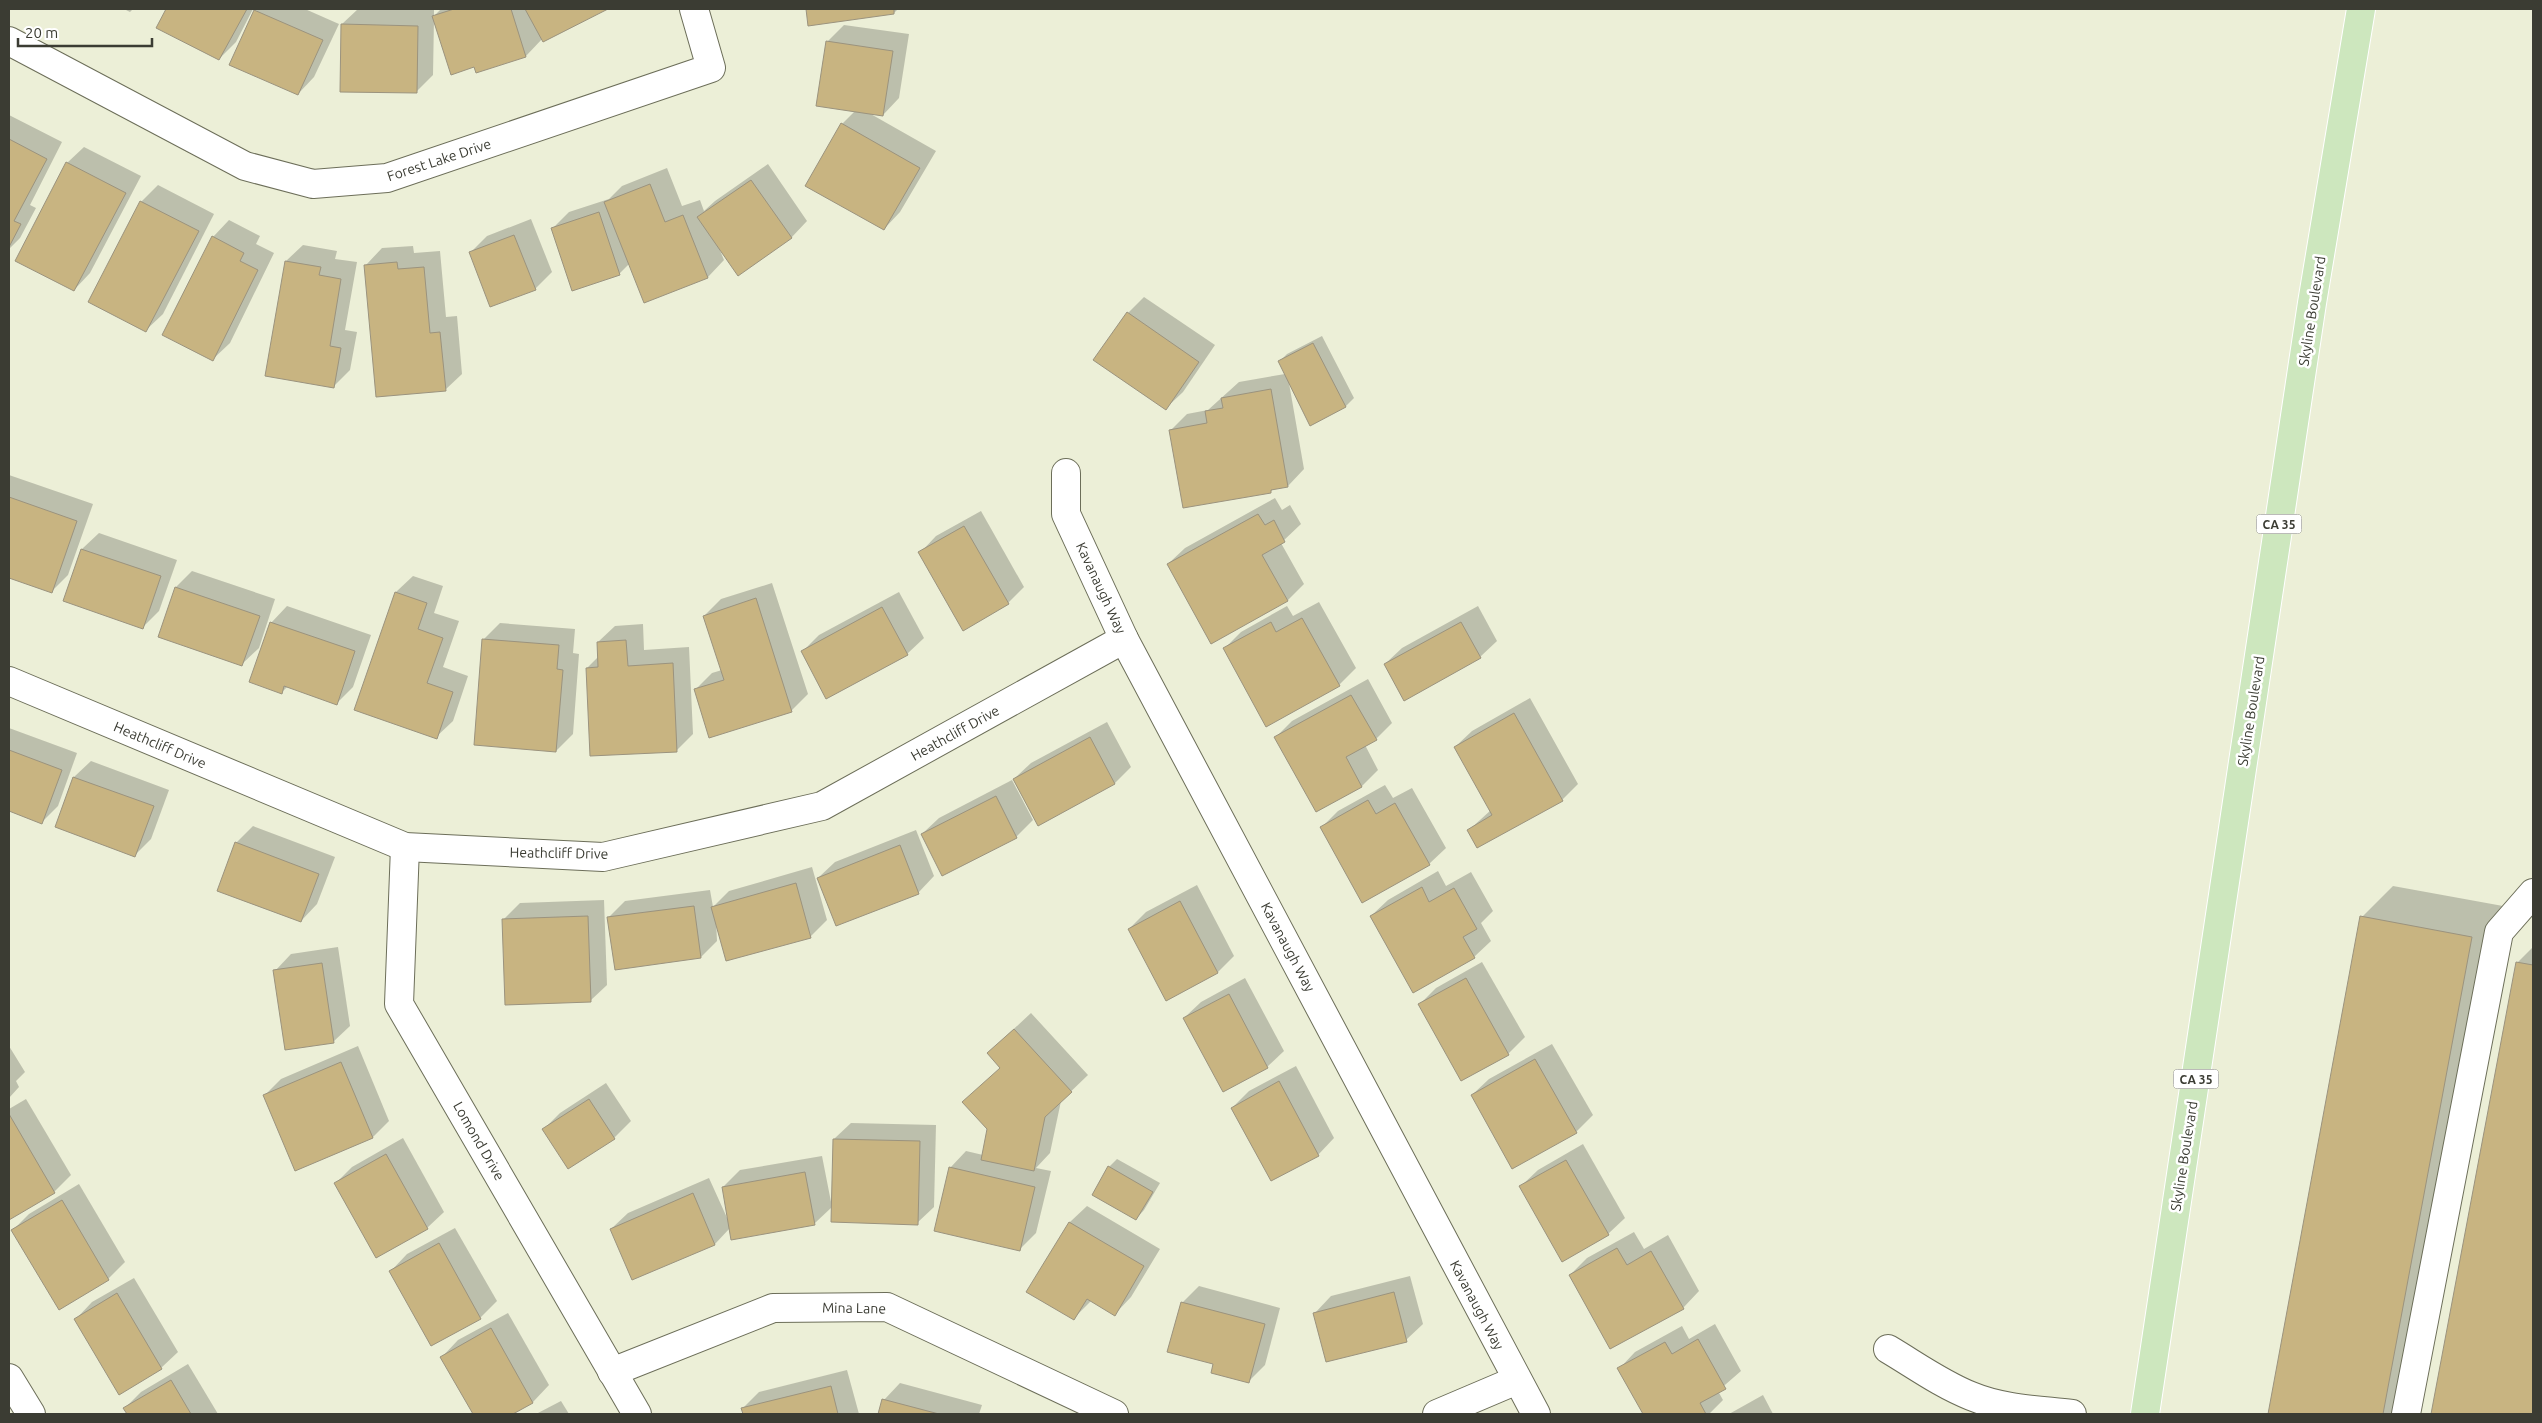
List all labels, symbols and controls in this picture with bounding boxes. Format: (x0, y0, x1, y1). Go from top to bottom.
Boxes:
scale bar (18, 15, 151, 47)
text: 20 m (25, 24, 58, 41)
street label: Forest Lake Drive (385, 136, 493, 184)
street label: Skyline Boulevard (2295, 255, 2329, 367)
road number: CA 35 (2256, 514, 2302, 534)
street label: Kavanaugh Way (1073, 540, 1129, 636)
street label: Skyline Boulevard (2234, 655, 2268, 767)
street label: Heathcliff Drive (908, 702, 1002, 764)
street label: Heathcliff Drive (111, 718, 209, 772)
street label: Heathcliff Drive (510, 844, 608, 862)
street label: Kavanaugh Way (1258, 900, 1318, 995)
road number: CA 35 (2174, 1070, 2218, 1088)
street label: Lomond Drive (450, 1099, 508, 1183)
street label: Skyline Boulevard (2167, 1100, 2201, 1212)
street label: Kavanaugh Way (1447, 1258, 1507, 1353)
street label: Mina Lane (822, 1299, 886, 1317)

